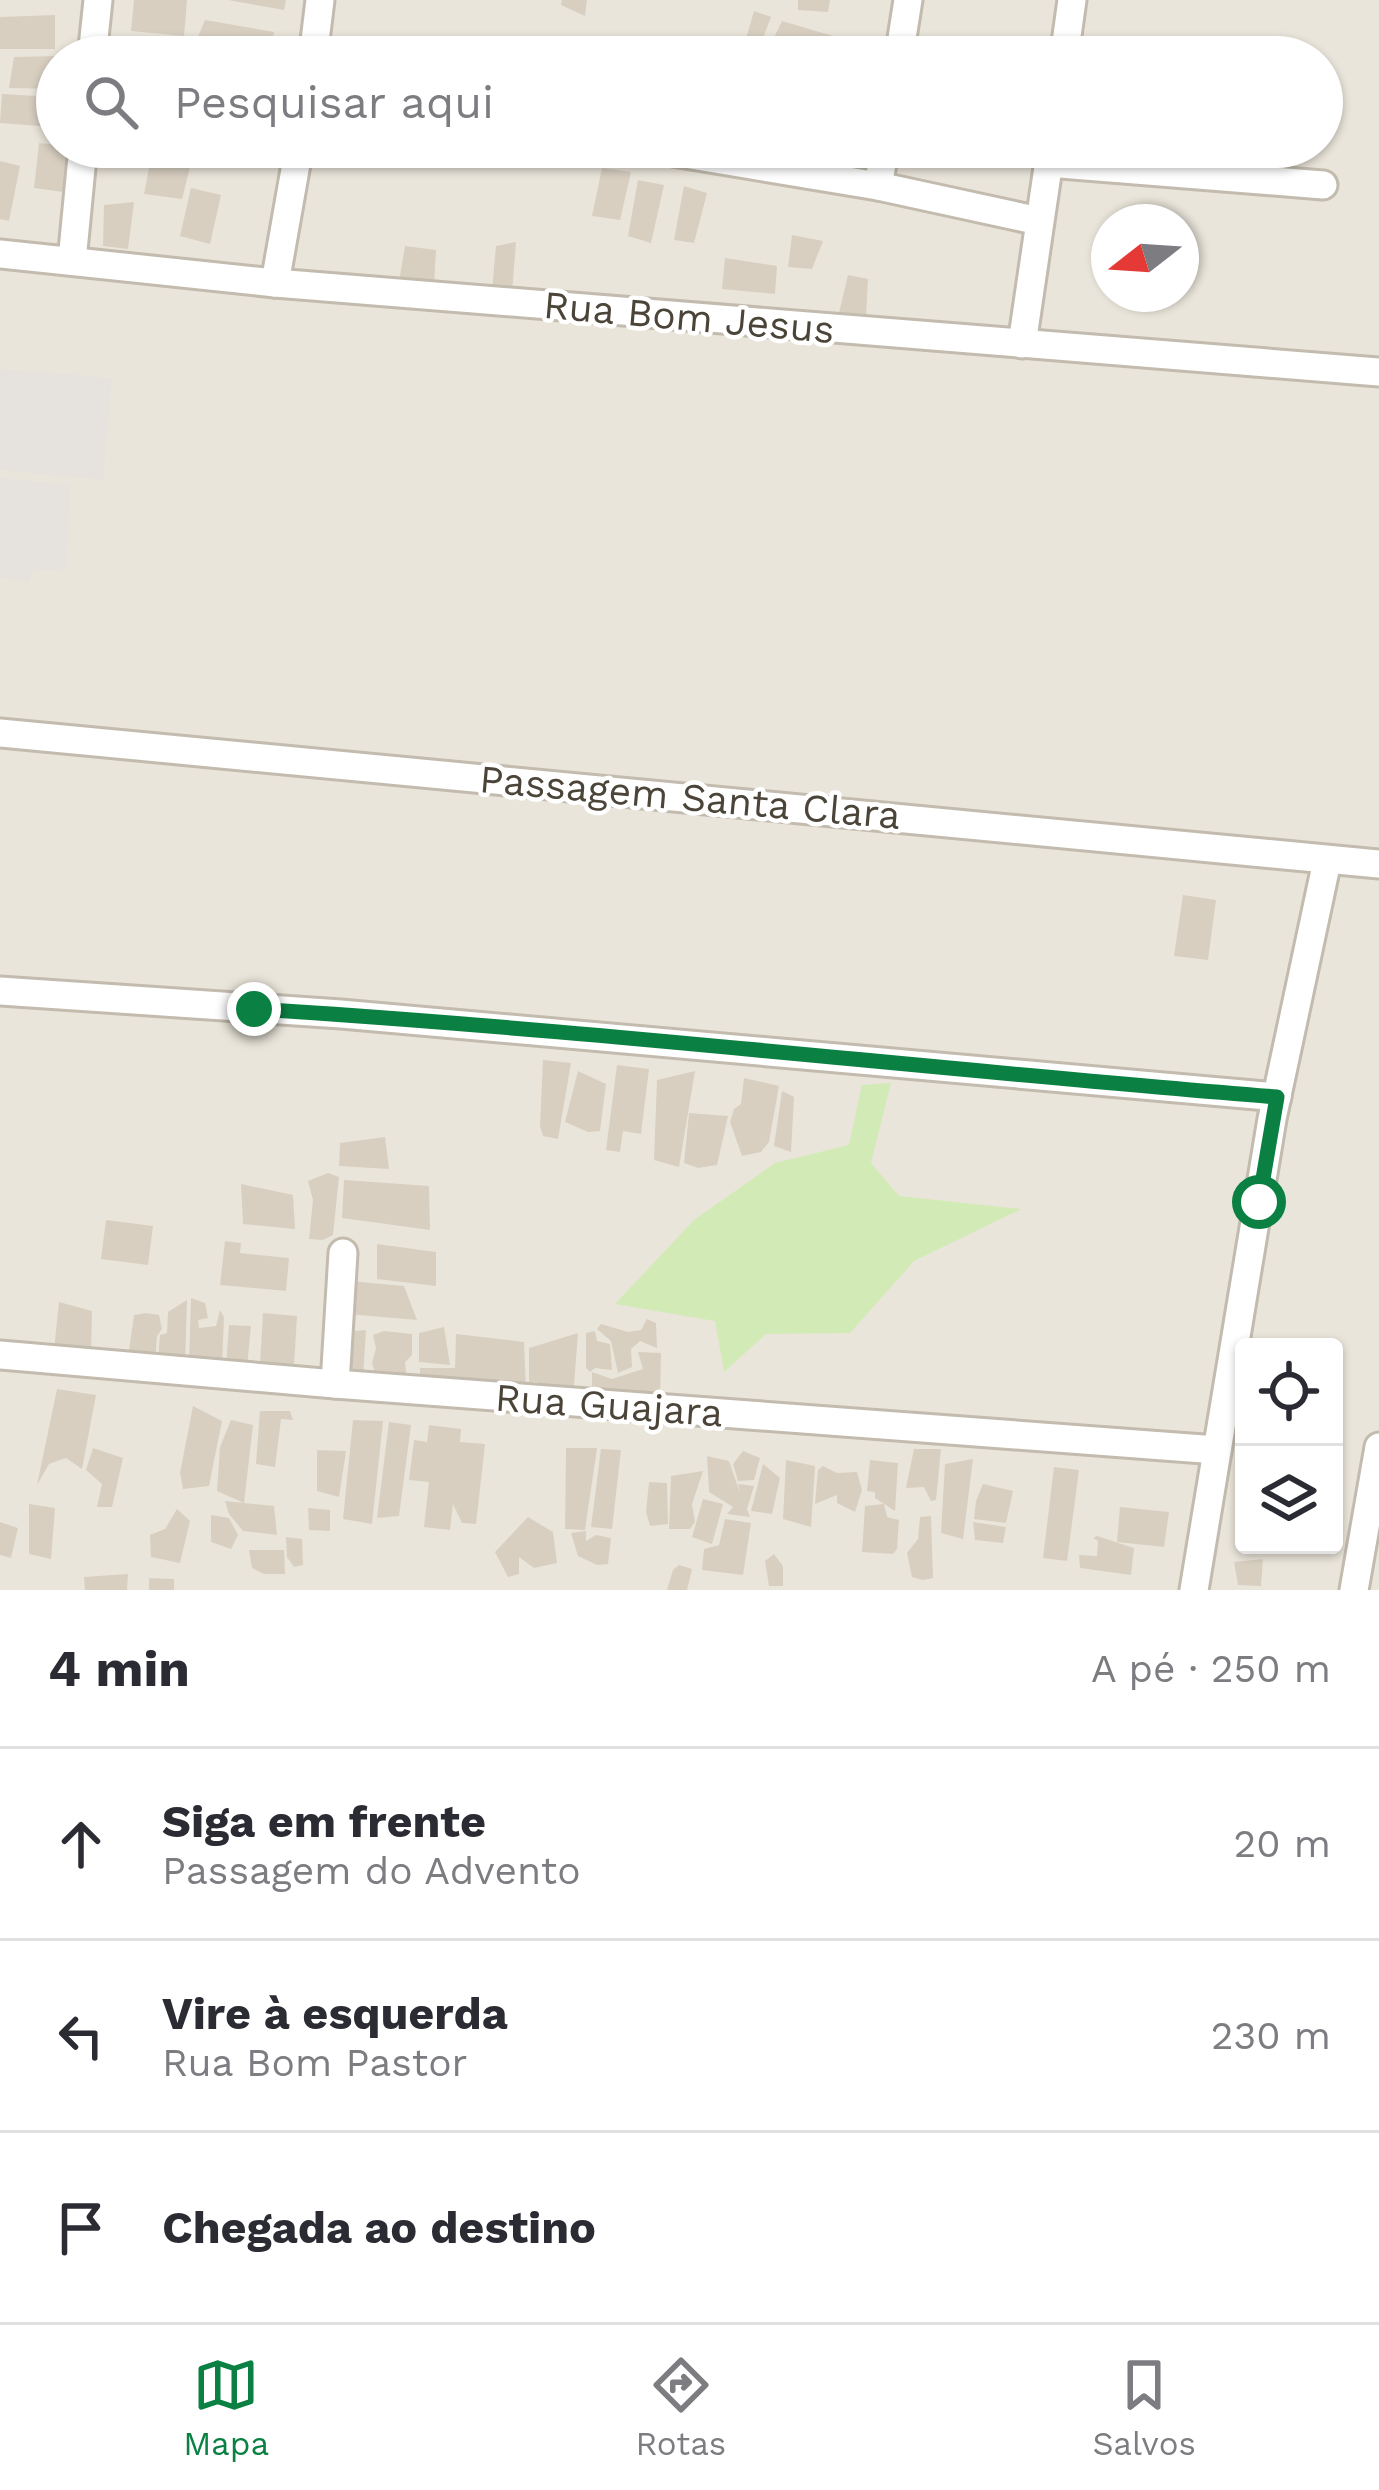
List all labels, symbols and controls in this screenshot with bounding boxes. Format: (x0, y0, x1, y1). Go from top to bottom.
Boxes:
search box (36, 36, 1343, 168)
icon: search (78, 69, 144, 135)
text: Pesquisar aqui (174, 76, 494, 129)
north arrow (1091, 204, 1199, 312)
street label: Rua Bom Jesus (542, 282, 836, 352)
street label: Passagem Santa Clara (478, 756, 902, 838)
route end (227, 982, 281, 1036)
route start (1232, 1175, 1286, 1229)
map controls (1235, 1338, 1343, 1554)
button: locate (1235, 1338, 1343, 1446)
street label: Rua Guajara (494, 1375, 724, 1435)
button: layers (1235, 1446, 1343, 1554)
text: 4 min (48, 1639, 190, 1698)
text: A pé · 250 m (1091, 1646, 1331, 1691)
text: Siga em frente (162, 1795, 486, 1848)
icon: ahead (48, 1811, 114, 1877)
text: 20 m (1234, 1821, 1331, 1866)
text: Passagem do Advento (162, 1848, 581, 1893)
text: Vire à esquerda (162, 1987, 508, 2040)
icon: left (48, 2003, 114, 2069)
text: 230 m (1211, 2013, 1331, 2058)
text: Rua Bom Pastor (162, 2040, 467, 2085)
icon: arrive (48, 2195, 114, 2261)
text: Chegada ao destino (162, 2201, 596, 2254)
tab: Mapa (183, 2352, 269, 2463)
tab: Rotas (635, 2352, 726, 2463)
tab: Salvos (1093, 2352, 1196, 2463)

